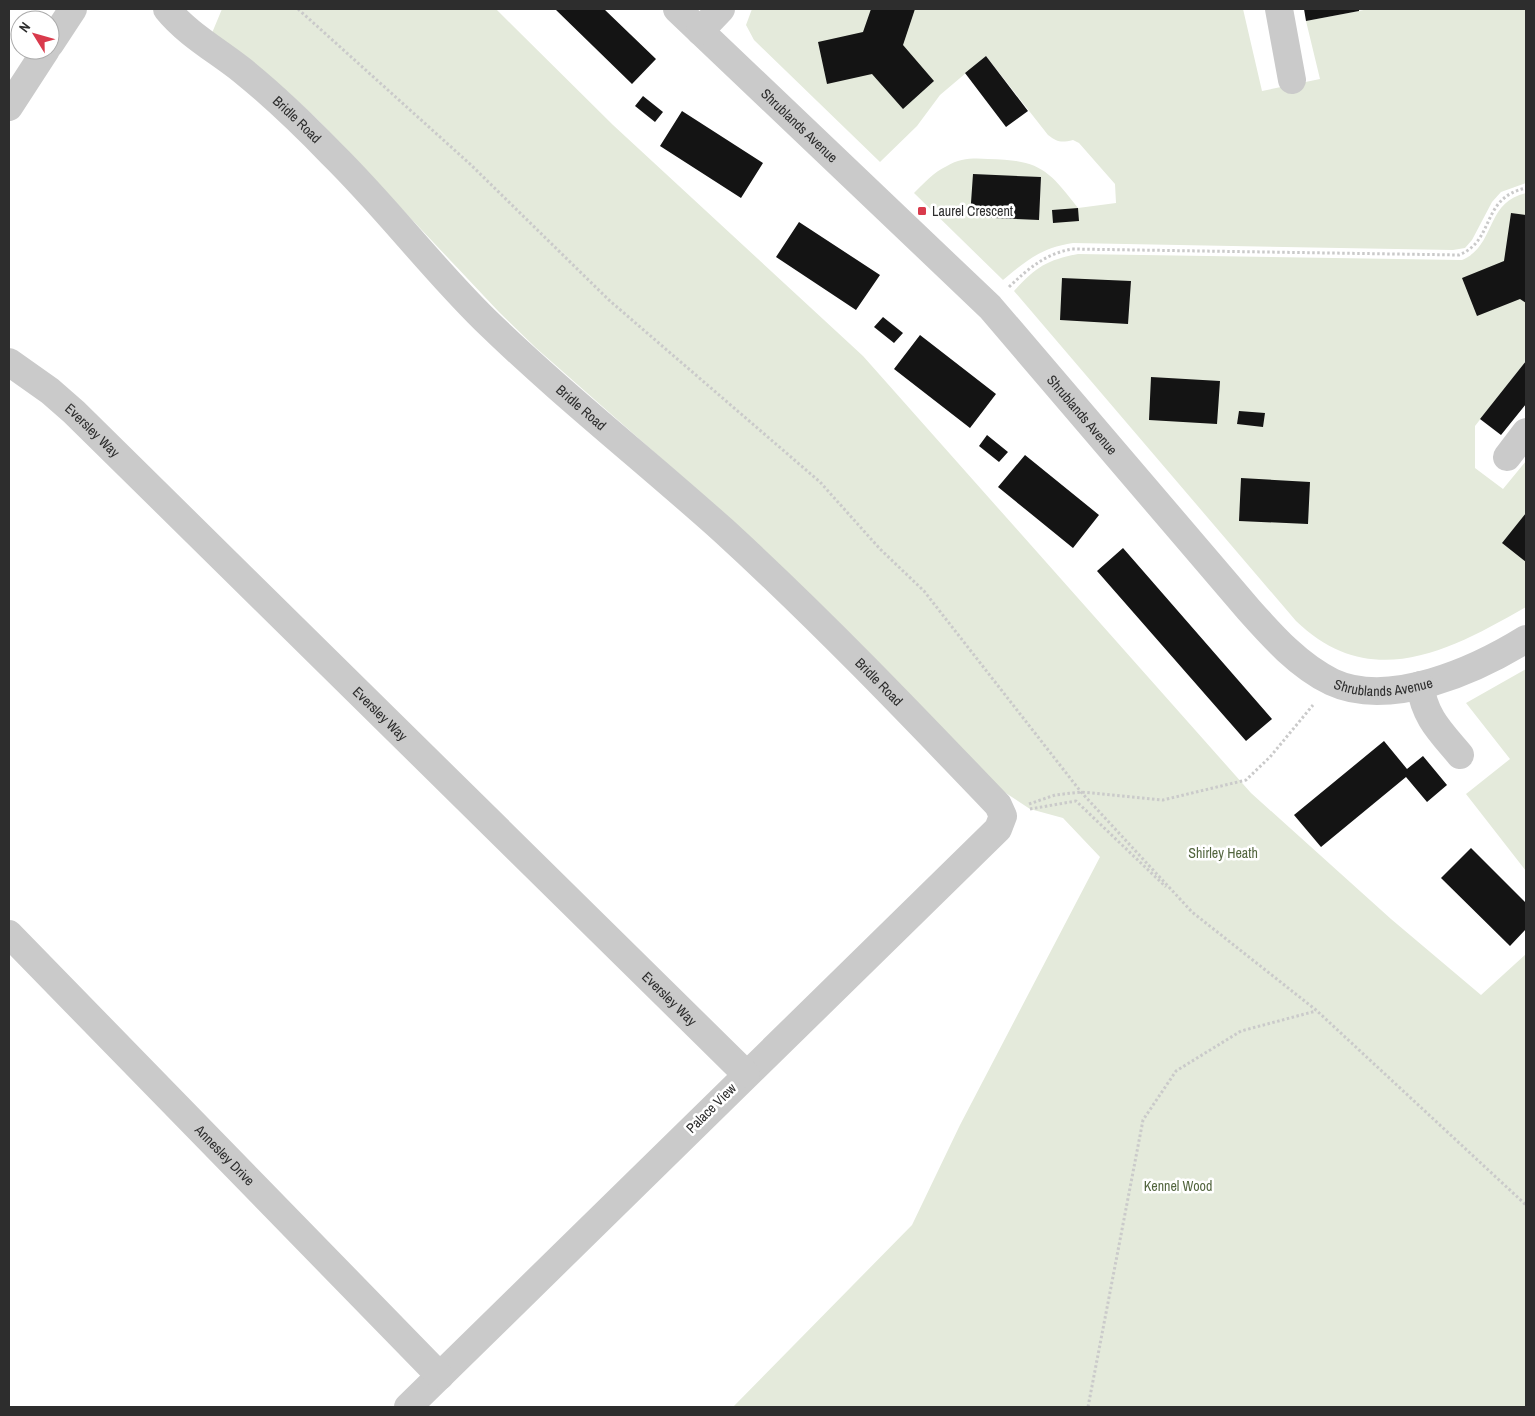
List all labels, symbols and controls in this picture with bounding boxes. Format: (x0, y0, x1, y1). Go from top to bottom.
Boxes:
north arrow (10, 10, 60, 60)
text: N (15, 18, 34, 36)
street label: Shrublands Avenue (757, 85, 842, 166)
street label: Bridle Road (269, 92, 325, 147)
place label: Laurel Crescent (932, 202, 1013, 220)
marker: Laurel Crescent (916, 205, 928, 217)
street label: Shrublands Avenue (1043, 371, 1121, 458)
street label: Bridle Road (552, 381, 610, 434)
street label: Eversley Way (61, 399, 124, 461)
street label: Bridle Road (851, 654, 907, 710)
street label: Shrublands Avenue (1331, 674, 1435, 700)
street label: Eversley Way (349, 683, 412, 745)
park label: Shirley Heath (1188, 844, 1258, 862)
street label: Eversley Way (638, 968, 701, 1030)
street label: Palace View (682, 1079, 740, 1137)
street label: Annesley Drive (190, 1120, 258, 1189)
park label: Kennel Wood (1144, 1177, 1212, 1195)

